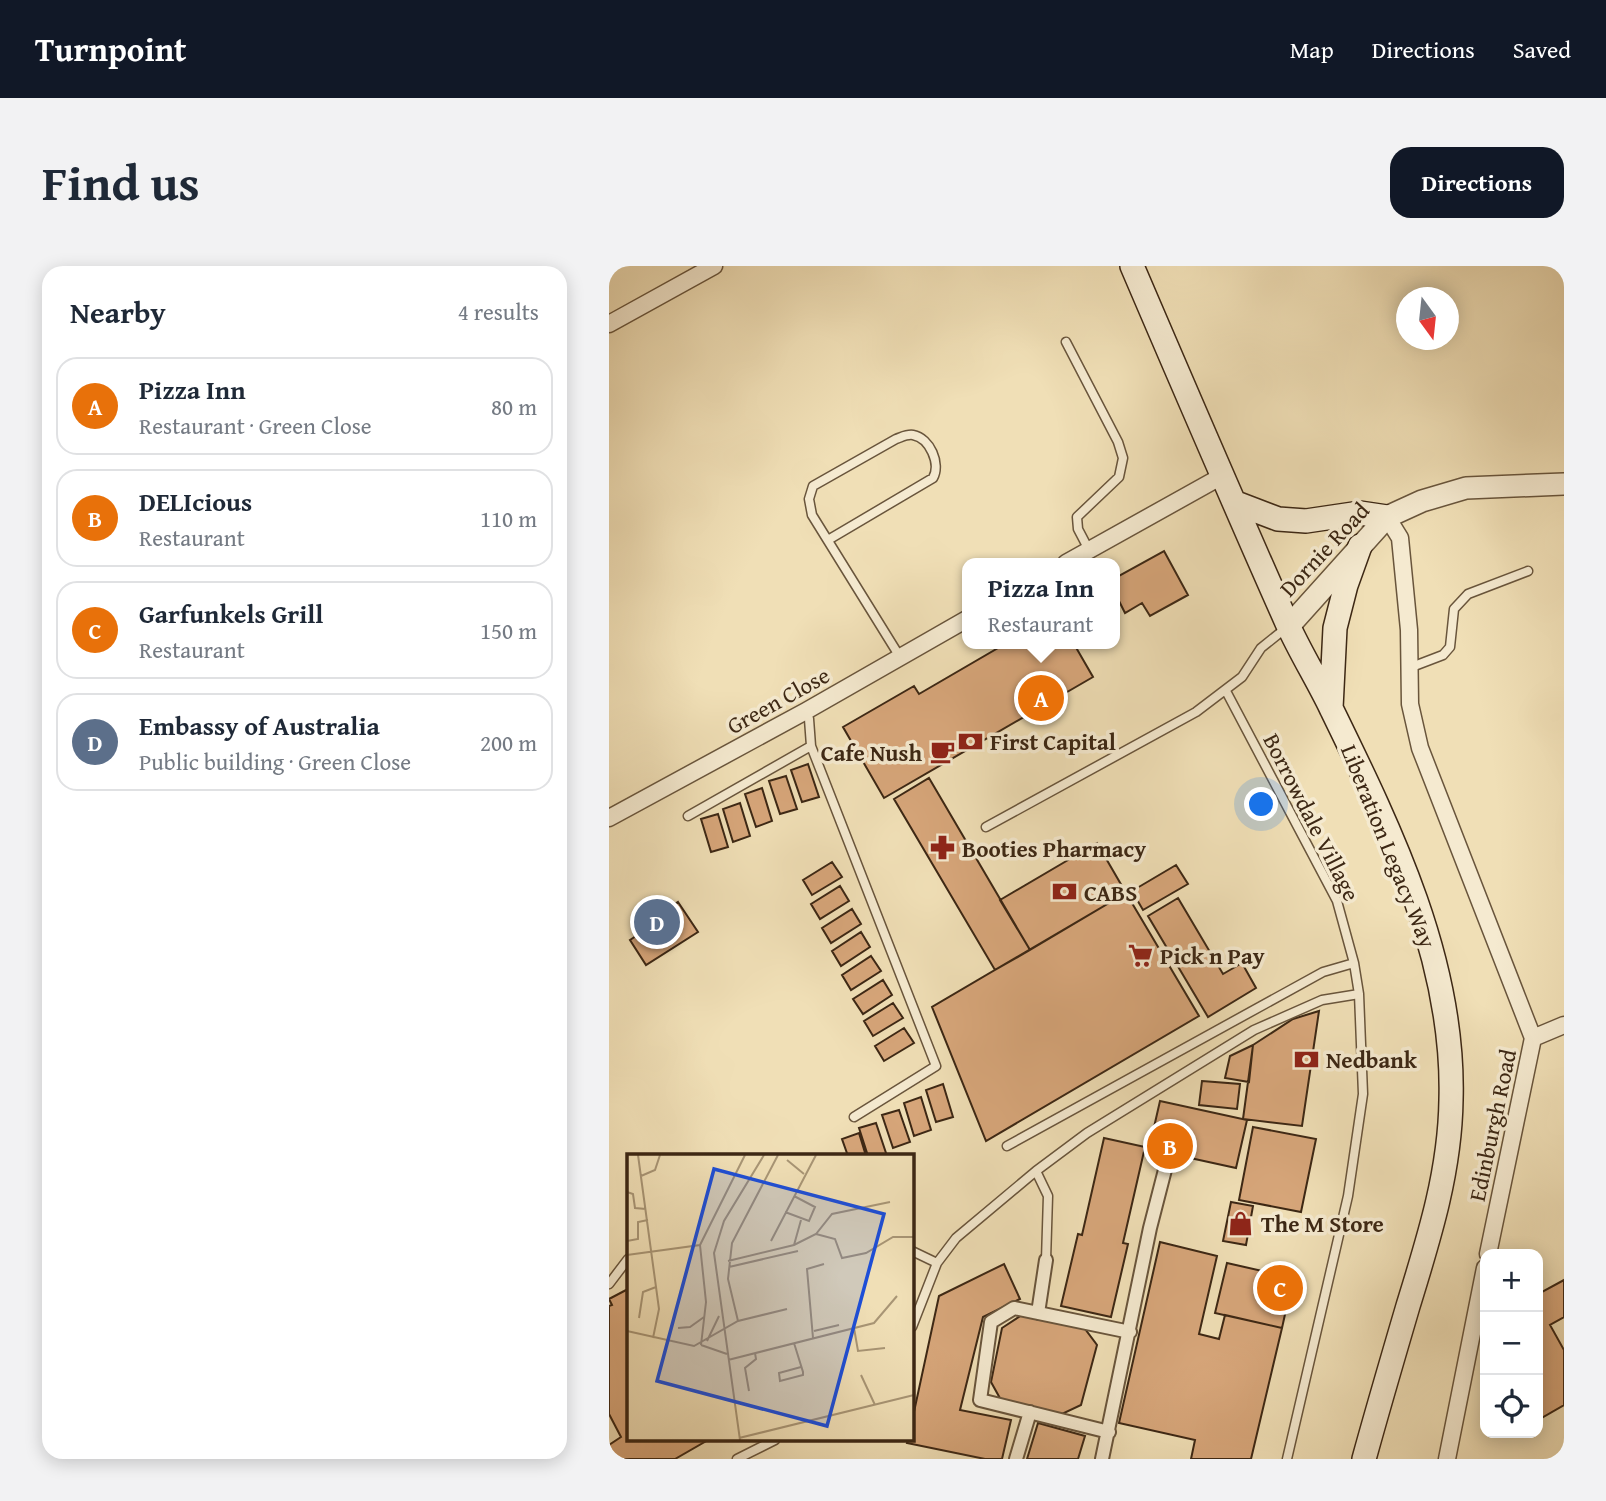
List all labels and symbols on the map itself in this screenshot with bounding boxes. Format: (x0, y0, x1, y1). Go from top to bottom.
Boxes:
north arrow (1396, 287, 1459, 350)
street label: Dornie Road (1272, 494, 1377, 604)
street label: Green Close (721, 658, 835, 742)
pin: A (1018, 672, 1064, 724)
place label: First Capital (990, 725, 1116, 758)
bank icon: First Capital (956, 727, 984, 755)
street label: Borrowdale Village (1256, 727, 1368, 907)
place label: Cafe Nush (821, 736, 922, 769)
cafe icon: Cafe Nush (928, 738, 956, 766)
street label: Liberation Legacy Way (1333, 739, 1445, 953)
your location (1244, 787, 1278, 821)
place label: Booties Pharmacy (962, 832, 1146, 865)
pharmacy icon: Booties Pharmacy (928, 834, 956, 862)
place label: CABS (1084, 876, 1137, 909)
bank icon: CABS (1050, 878, 1078, 906)
pin: D (634, 896, 680, 948)
place label: Pick n Pay (1160, 939, 1265, 972)
supermarket icon: Pick n Pay (1126, 941, 1154, 969)
place label: Nedbank (1326, 1043, 1418, 1076)
bank icon: Nedbank (1292, 1045, 1320, 1073)
street label: Edinburgh Road (1460, 1045, 1524, 1204)
pin: B (1147, 1120, 1193, 1172)
inset map (627, 1154, 913, 1442)
place label: The M Store (1261, 1207, 1384, 1240)
shop icon: The M Store (1227, 1209, 1255, 1237)
pin: C (1257, 1262, 1303, 1314)

